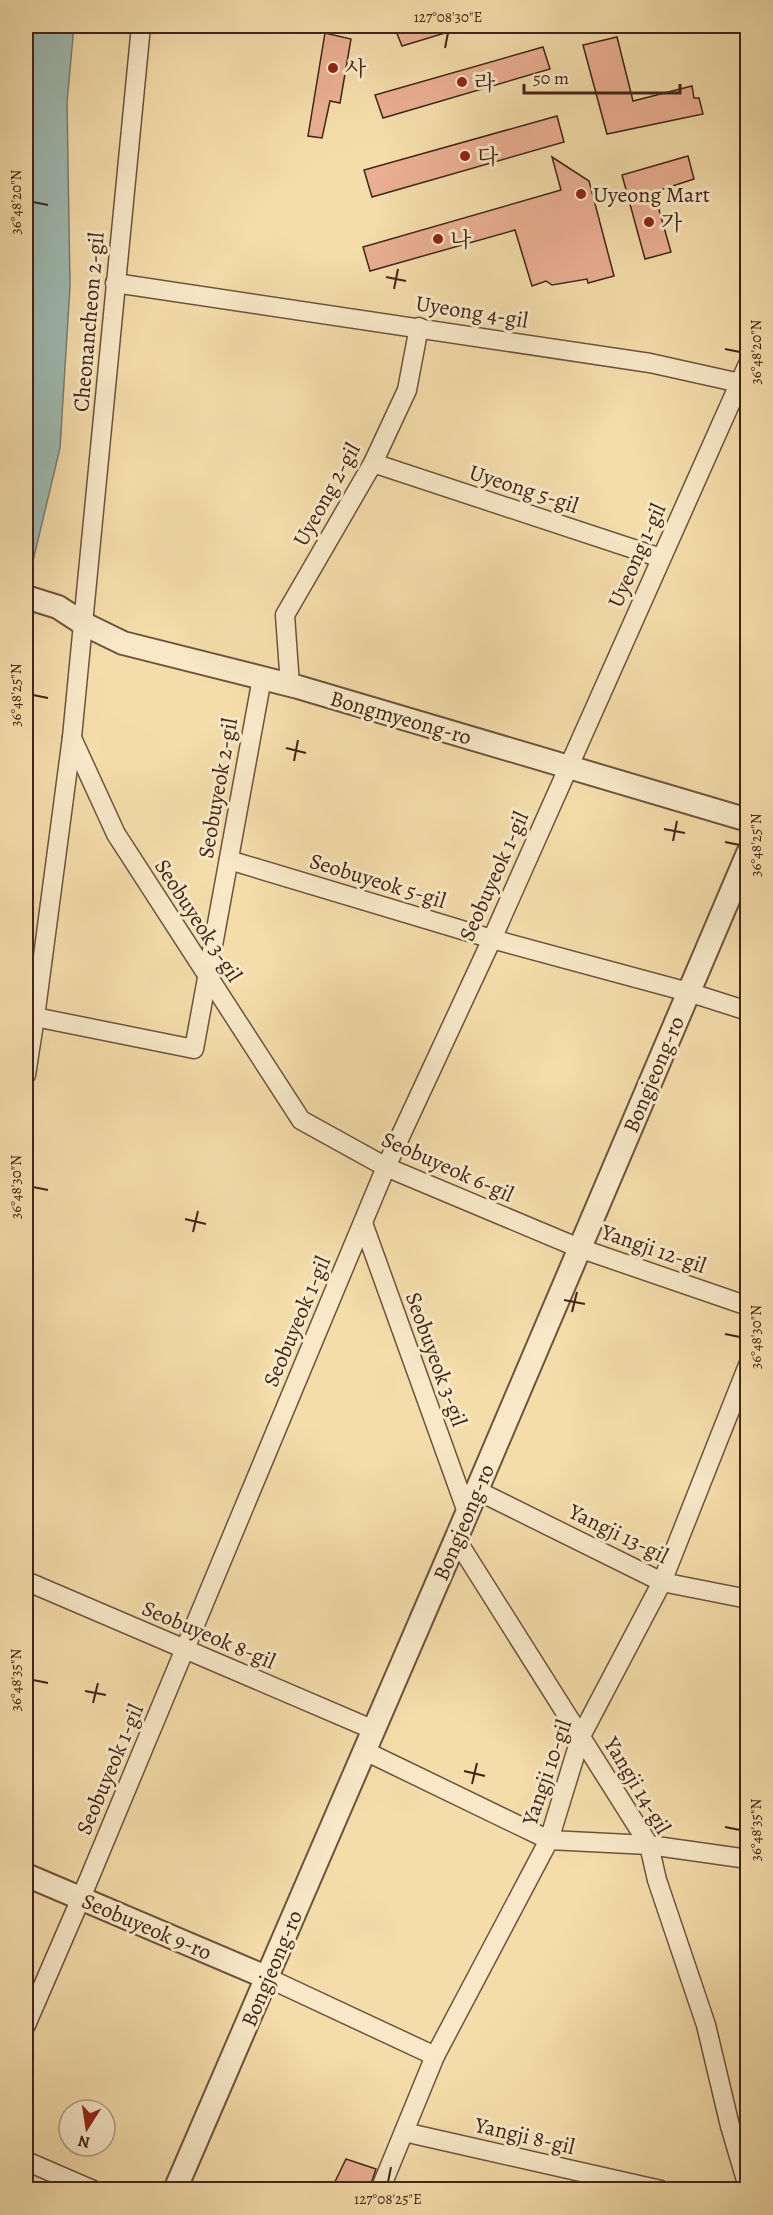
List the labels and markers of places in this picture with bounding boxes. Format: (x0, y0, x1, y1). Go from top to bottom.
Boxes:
place label: 사 (345, 54, 367, 84)
marker: 사 (326, 61, 340, 75)
place label: 라 (474, 68, 496, 98)
marker: 라 (455, 75, 469, 89)
place label: 다 (477, 142, 499, 172)
marker: 다 (458, 149, 472, 163)
place label: Uyeong Mart (593, 180, 710, 210)
marker: Uyeong Mart (574, 187, 588, 201)
place label: 가 (661, 208, 683, 238)
marker: 가 (642, 215, 656, 229)
place label: 나 (450, 225, 472, 255)
marker: 나 (431, 232, 445, 246)

